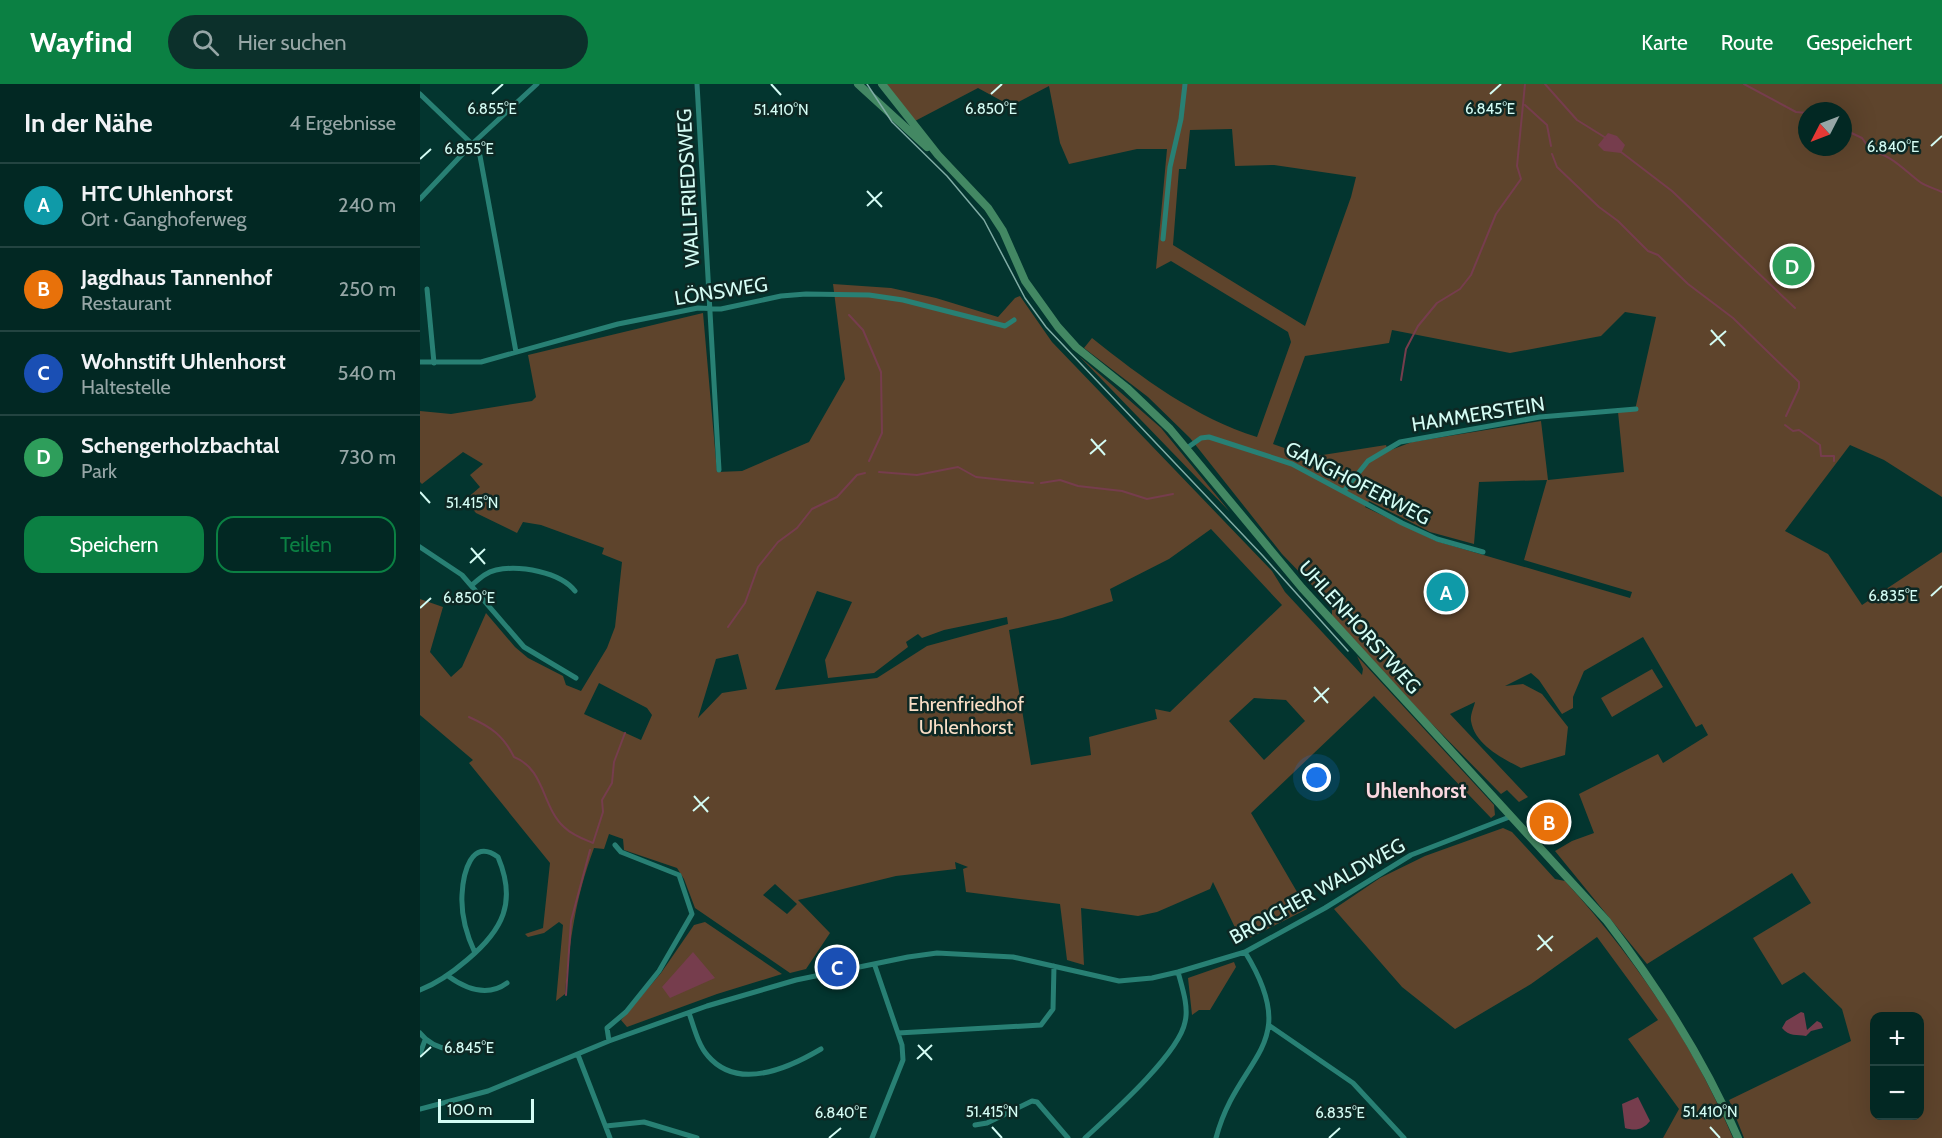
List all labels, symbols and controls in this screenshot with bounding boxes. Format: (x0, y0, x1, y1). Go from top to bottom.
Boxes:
search box (168, 15, 588, 69)
text: Wayfind (30, 25, 132, 59)
icon: search (189, 26, 222, 59)
text: Hier suchen (237, 29, 347, 56)
text: Karte (1641, 30, 1688, 55)
text: Route (1721, 30, 1773, 55)
text: Gespeichert (1806, 30, 1912, 55)
text: 6.855°E (467, 100, 517, 118)
text: 6.850°E (965, 100, 1017, 118)
text: 6.845°E (1465, 100, 1515, 118)
text: 51.410°N (753, 101, 809, 119)
north arrow (1798, 102, 1852, 156)
text: In der Nähe (24, 107, 153, 139)
street label: WALLFRIEDSWEG (672, 108, 704, 268)
text: 4 Ergebnisse (289, 111, 396, 135)
text: 6.840°E (1867, 138, 1919, 156)
text: 6.855°E (444, 140, 494, 158)
text: HTC Uhlenhorst (81, 180, 233, 207)
text: A (37, 193, 50, 217)
text: 240 m (338, 193, 396, 217)
text: Ort · Ganghoferweg (81, 207, 247, 231)
pin: D (1772, 244, 1812, 288)
text: Jagdhaus Tannenhof (81, 264, 273, 291)
street label: LÖNSWEG (673, 272, 769, 310)
text: B (37, 277, 50, 301)
text: 250 m (339, 277, 396, 301)
text: Restaurant (81, 291, 172, 315)
text: Wohnstift Uhlenhorst (81, 348, 286, 375)
text: C (37, 361, 50, 385)
text: 540 m (338, 361, 396, 385)
text: Haltestelle (81, 375, 171, 399)
street label: HAMMERSTEIN (1410, 392, 1546, 436)
text: Schengerholzbachtal (81, 432, 280, 459)
street label: GANGHOFERWEG (1281, 436, 1435, 530)
text: D (36, 445, 51, 469)
text: 730 m (339, 445, 396, 469)
text: Park (81, 459, 117, 483)
text: 51.415°N (446, 494, 498, 512)
button: Speichern (24, 516, 204, 573)
button: Teilen (216, 516, 396, 573)
street label: UHLENHORSTWEG (1294, 555, 1426, 699)
pin: A (1426, 570, 1466, 614)
text: 6.835°E (1868, 587, 1918, 605)
text: 6.850°E (443, 589, 495, 607)
park label: Ehrenfriedhof Uhlenhorst (908, 692, 1024, 739)
your location (1302, 763, 1331, 792)
district label: Uhlenhorst (1366, 778, 1466, 803)
pin: B (1530, 800, 1568, 844)
street label: BROICHER WALDWEG (1225, 833, 1409, 949)
pin: C (818, 944, 856, 990)
map controls (1870, 1012, 1924, 1120)
button: + (1870, 1012, 1924, 1066)
text: 6.845°E (444, 1039, 494, 1057)
button: − (1870, 1066, 1924, 1120)
scale bar (438, 1096, 534, 1124)
text: 100 m (447, 1100, 492, 1119)
text: 51.415°N (966, 1103, 1018, 1121)
text: 51.410°N (1682, 1103, 1738, 1121)
text: 6.840°E (815, 1104, 867, 1122)
text: 6.835°E (1315, 1104, 1365, 1122)

